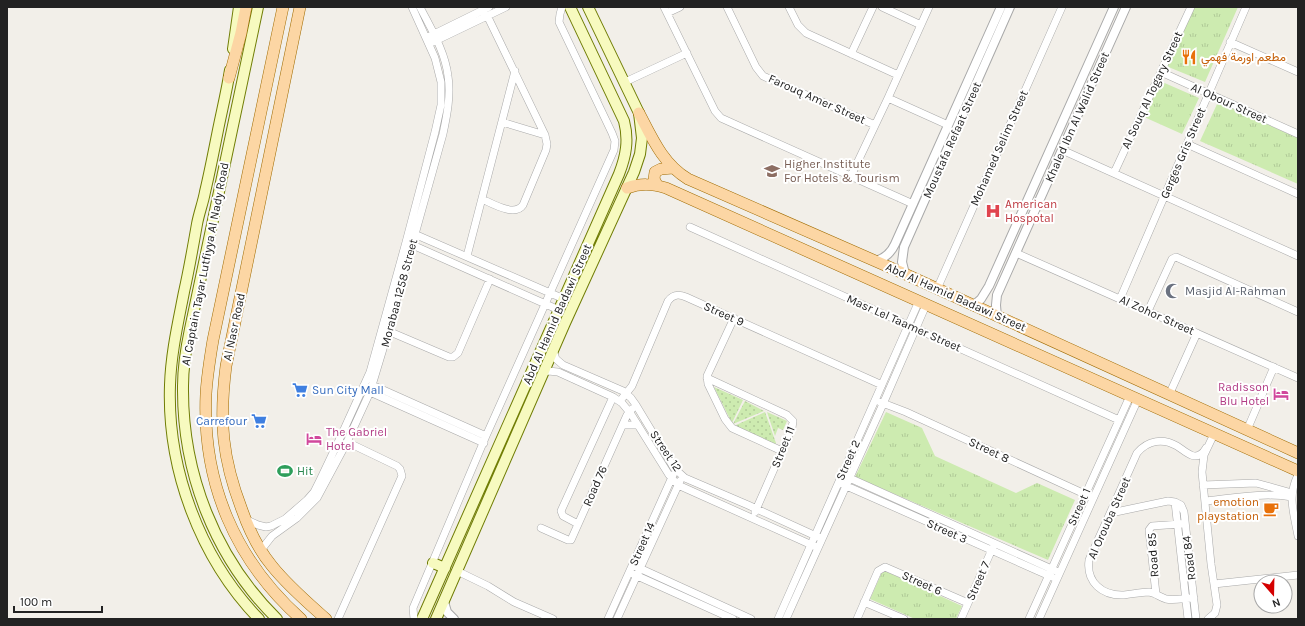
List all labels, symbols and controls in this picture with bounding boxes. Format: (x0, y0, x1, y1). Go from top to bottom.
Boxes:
street label: Al Souq Al Togary Street (1119, 29, 1186, 151)
restaurant icon: مطعم اورمة فهمي (1180, 48, 1198, 66)
street label: Khaled Ibn Al Walid Street (1042, 49, 1112, 184)
place label: مطعم اورمة فهمي (1201, 50, 1286, 67)
street label: Farouq Amer Street (766, 71, 868, 127)
street label: Moustafa Refaat Street (920, 79, 984, 200)
street label: Al Obour Street (1189, 80, 1270, 126)
street label: Mohamed Selim Street (967, 87, 1031, 208)
street label: Gerges Gris Street (1157, 105, 1209, 201)
place label: Higher Institute For Hotels & Tourism (784, 157, 900, 185)
street label: Al Captain Tayar Lutfiyya Al Nady Road (178, 161, 232, 367)
school or university icon: Higher Institute For Hotels & Tourism (763, 162, 781, 180)
place label: American Hospotal (1005, 197, 1057, 225)
hospital icon: American Hospotal (984, 202, 1002, 220)
street label: Morabaa 1258 Street (378, 237, 420, 349)
street label: Abd Al Hamid Badawi Street (520, 241, 595, 386)
street label: Abd Al Hamid Badawi Street (884, 260, 1029, 335)
mosque icon: Masjid Al-Rahman (1164, 282, 1182, 300)
place label: Masjid Al-Rahman (1185, 284, 1286, 298)
street label: Masr Lel Taamer Street (845, 291, 964, 355)
street label: Al Nasr Road (220, 292, 248, 362)
street label: Al Zohor Street (1117, 292, 1197, 338)
street label: Street 9 (702, 299, 746, 329)
place label: Radisson Blu Hotel (1218, 380, 1269, 408)
supermarket icon: Sun City Mall (291, 381, 309, 399)
place label: Sun City Mall (312, 383, 384, 397)
hotel icon: Radisson Blu Hotel (1272, 385, 1290, 403)
supermarket icon: Carrefour (250, 412, 268, 430)
place label: Carrefour (196, 414, 248, 428)
street label: Street 11 (768, 424, 798, 470)
place label: The Gabriel Hotel (326, 425, 387, 453)
street label: Street 12 (647, 428, 685, 474)
hotel icon: The Gabriel Hotel (305, 430, 323, 448)
street label: Street 8 (966, 435, 1012, 465)
street label: Street 2 (833, 438, 863, 482)
sports icon: Hit (276, 462, 294, 480)
street label: Road 76 (580, 463, 610, 508)
place label: Hit (297, 464, 314, 478)
street label: Al Orouba Street (1085, 474, 1134, 561)
street label: Street 1 (1065, 486, 1093, 528)
place label: emotion playstation (1197, 495, 1259, 523)
cafe icon: emotion playstation (1262, 500, 1280, 518)
street label: Street 3 (925, 516, 969, 546)
street label: Street 14 (626, 520, 658, 568)
street label: Road 85 (1144, 532, 1162, 578)
street label: Road 84 (1179, 535, 1199, 581)
street label: Street 7 (963, 559, 993, 603)
street label: Street 6 (900, 568, 944, 598)
north arrow (1253, 574, 1293, 614)
scale bar (14, 588, 102, 614)
text: 100 m (20, 595, 52, 609)
text: N (1270, 595, 1282, 610)

